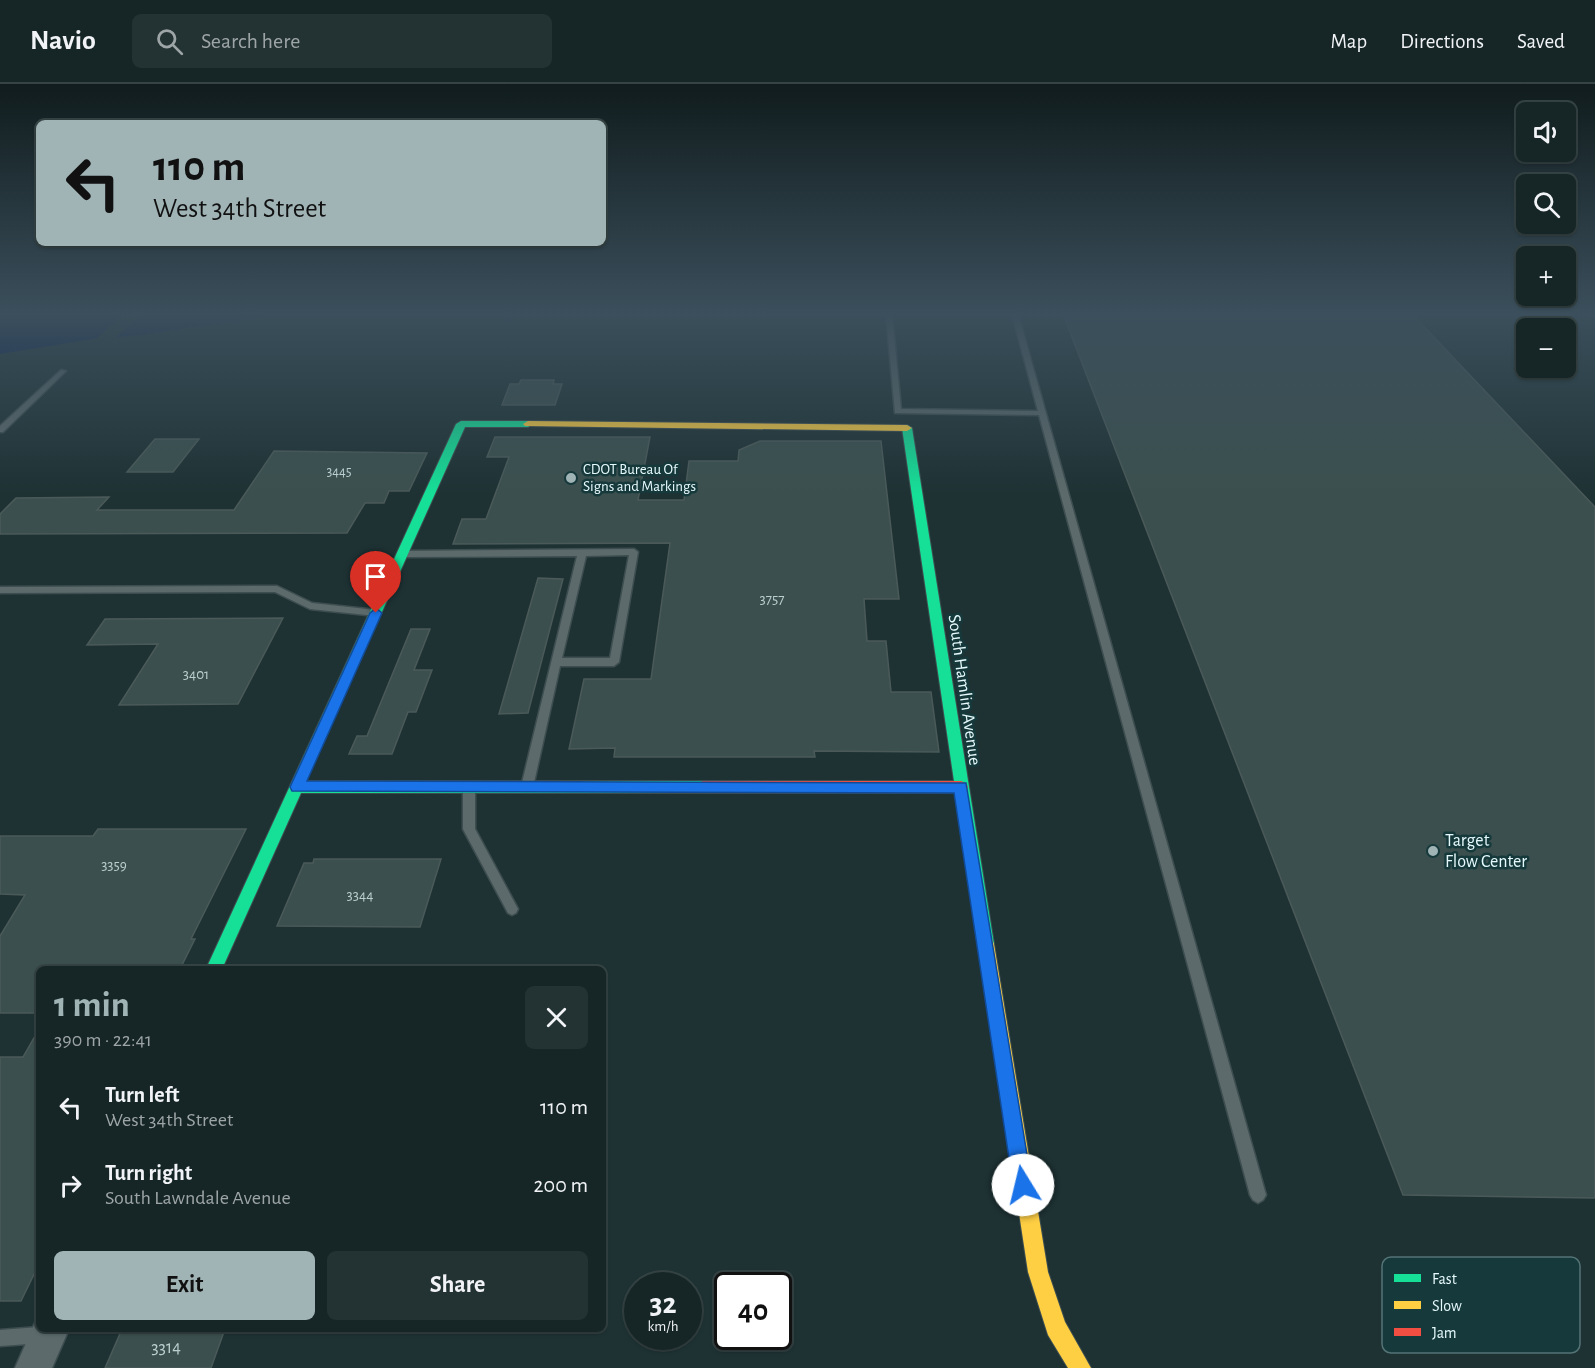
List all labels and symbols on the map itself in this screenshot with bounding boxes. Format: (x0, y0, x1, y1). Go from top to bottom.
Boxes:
place label: CDOT Bureau Of Signs and Markings (583, 462, 696, 494)
house number: 3445 (326, 465, 352, 479)
marker: CDOT Bureau Of Signs and Markings (564, 471, 578, 485)
pin (350, 551, 401, 613)
house number: 3757 (760, 592, 784, 607)
street label: South Hamlin Avenue (944, 613, 984, 767)
house number: 3401 (183, 667, 209, 682)
place label: Target Flow Center (1445, 832, 1527, 871)
marker: Target Flow Center (1426, 844, 1440, 858)
house number: 3359 (101, 858, 127, 873)
house number: 3344 (347, 888, 373, 903)
position arrow (991, 1153, 1055, 1217)
legend (1382, 1257, 1580, 1353)
text: Fast (1432, 1271, 1457, 1287)
speed limit sign: 40 (714, 1272, 792, 1350)
text: Slow (1432, 1298, 1462, 1314)
text: Jam (1432, 1325, 1457, 1341)
house number: 3314 (151, 1339, 181, 1357)

